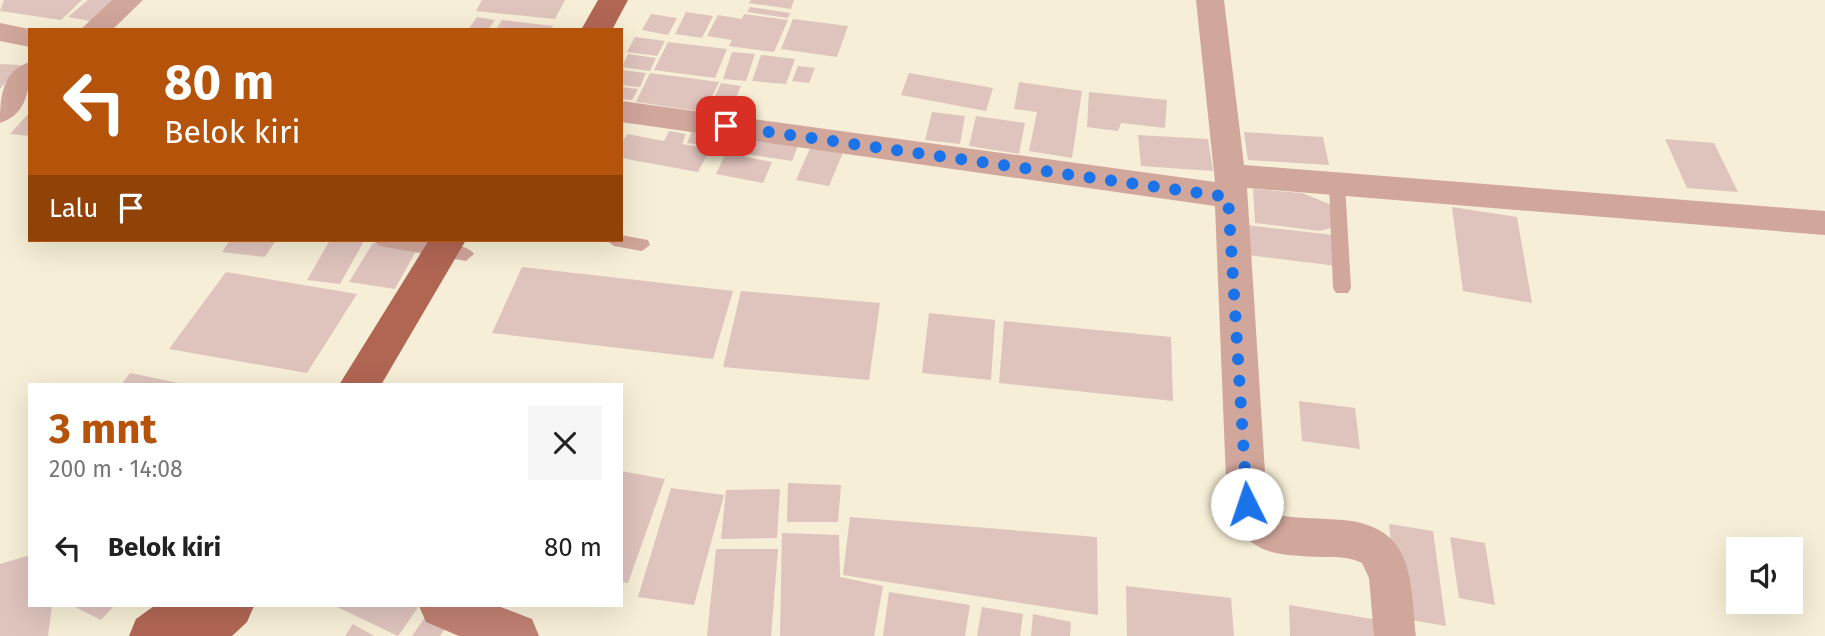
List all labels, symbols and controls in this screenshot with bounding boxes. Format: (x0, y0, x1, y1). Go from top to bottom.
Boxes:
text: 80 m (164, 53, 274, 112)
icon: left (49, 56, 140, 147)
pin (696, 96, 756, 156)
icon: arrive (707, 107, 745, 145)
text: Belok kiri (164, 113, 300, 151)
icon: arrive (112, 189, 150, 227)
text: Lalu (49, 193, 98, 224)
text: 3 mnt (49, 404, 157, 454)
button: close (528, 406, 602, 480)
text: 200 m · 14:08 (49, 455, 183, 483)
position arrow (1210, 467, 1284, 541)
icon: left (49, 529, 87, 567)
text: Belok kiri (108, 532, 221, 563)
text: 80 m (544, 532, 602, 563)
map controls (1726, 537, 1803, 614)
button: sound (1726, 537, 1803, 614)

